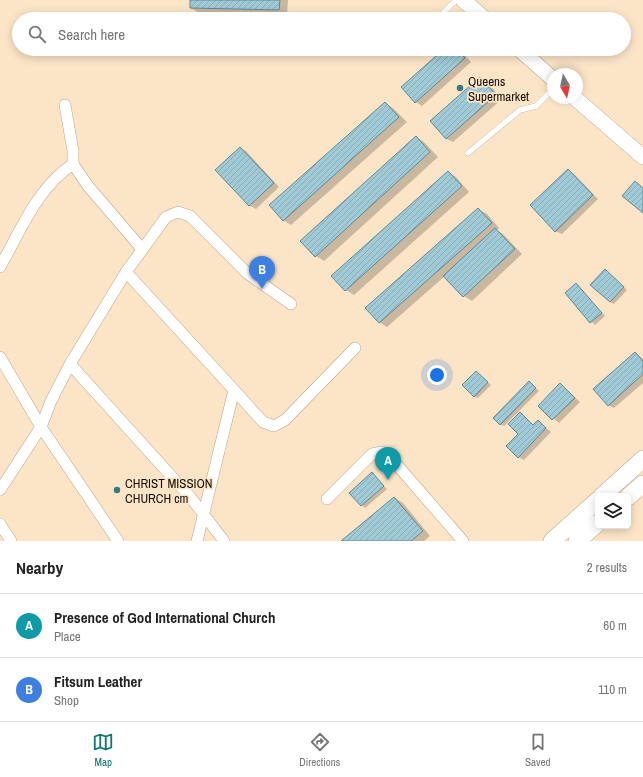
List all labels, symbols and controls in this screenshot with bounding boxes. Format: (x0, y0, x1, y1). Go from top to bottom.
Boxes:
search box (12, 12, 631, 56)
icon: search (26, 23, 48, 45)
text: Search here (58, 24, 125, 45)
north arrow (547, 68, 583, 104)
place label: Queens Supermarket (468, 73, 529, 105)
marker: Queens Supermarket (455, 83, 465, 93)
pin: B (249, 256, 275, 289)
your location (427, 365, 447, 385)
pin: A (375, 447, 401, 480)
place label: CHRIST MISSION CHURCH cm (125, 475, 212, 507)
marker: CHRIST MISSION CHURCH cm (112, 485, 122, 495)
map controls (595, 493, 631, 529)
button: layers (595, 493, 631, 529)
text: Nearby (16, 556, 63, 579)
text: 2 results (587, 559, 627, 576)
text: Presence of God International Church (54, 607, 275, 628)
text: A (25, 617, 33, 634)
text: 60 m (603, 617, 627, 634)
text: Place (54, 628, 81, 645)
text: Fitsum Leather (54, 671, 142, 692)
text: B (25, 681, 33, 698)
text: 110 m (598, 681, 627, 698)
text: Shop (54, 692, 79, 709)
tab: Map (92, 731, 114, 769)
tab: Directions (299, 731, 340, 769)
tab: Saved (525, 731, 551, 769)

